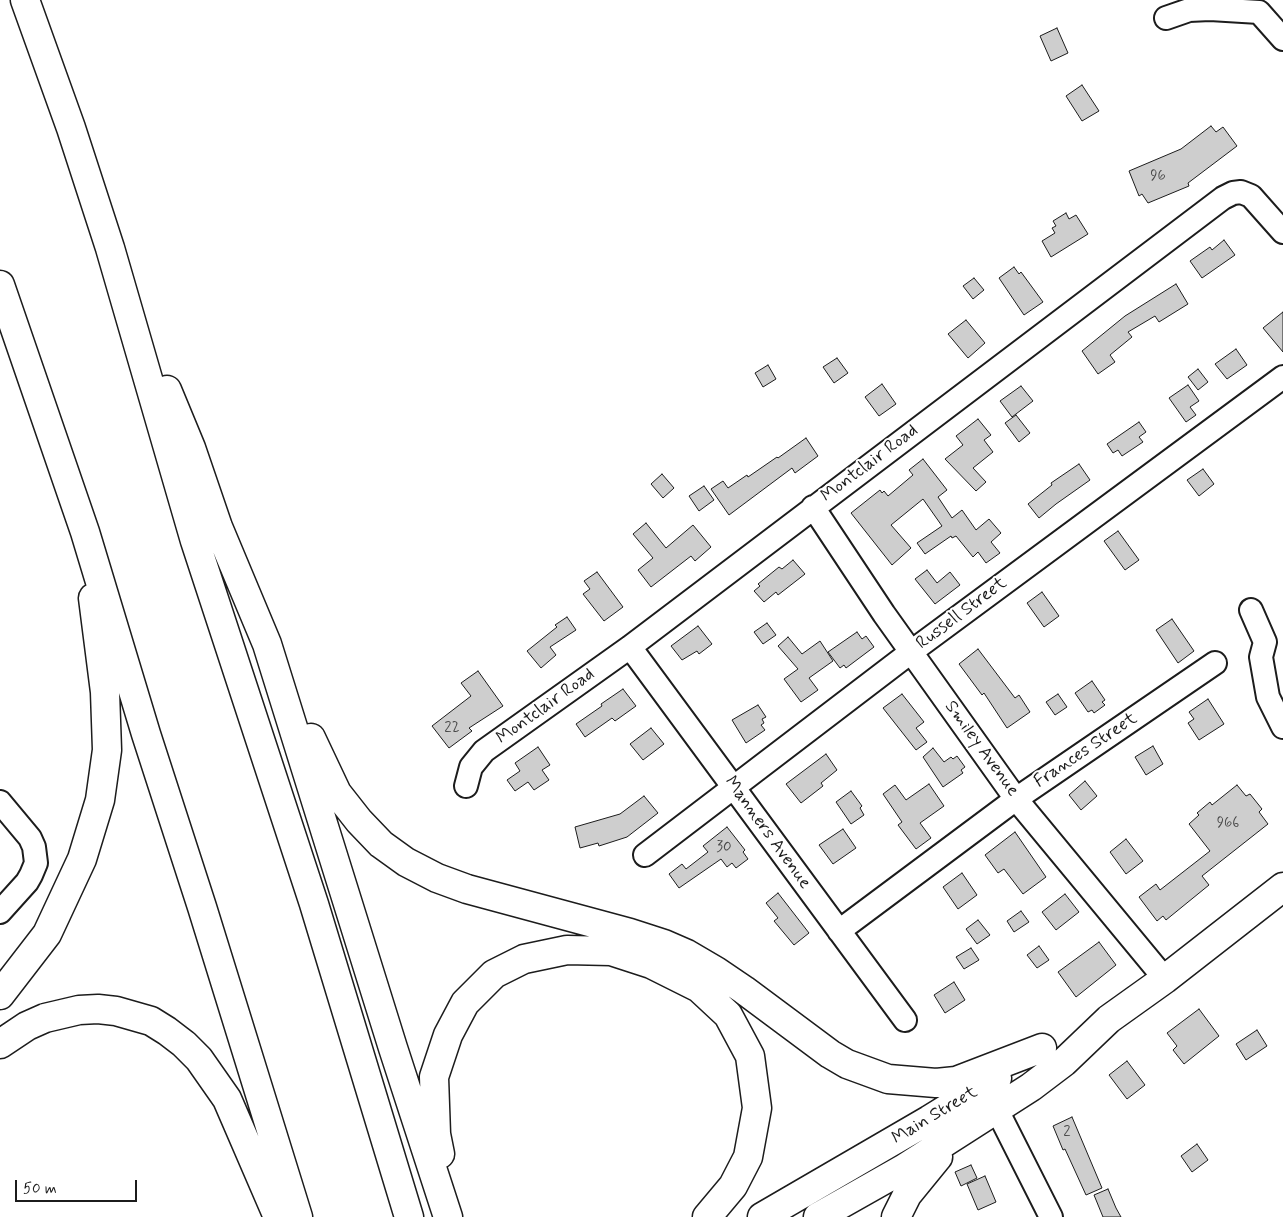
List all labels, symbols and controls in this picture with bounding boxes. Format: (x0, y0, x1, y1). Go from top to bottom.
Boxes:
house number: 96 (1150, 168, 1166, 186)
street label: Montclair Road (817, 421, 923, 507)
street label: Russell Street (913, 573, 1011, 655)
street label: Montclair Road (493, 664, 599, 750)
street label: Smiley Avenue (939, 697, 1023, 801)
street label: Frances Street (1030, 709, 1142, 793)
house number: 22 (444, 720, 460, 738)
street label: Manners Avenue (719, 773, 815, 893)
house number: 966 (1217, 815, 1239, 833)
house number: 30 (716, 839, 732, 857)
street label: Main Street (888, 1082, 982, 1150)
house number: 2 (1063, 1124, 1071, 1142)
scale bar (18, 1170, 140, 1202)
text: 50 m (23, 1179, 57, 1199)

